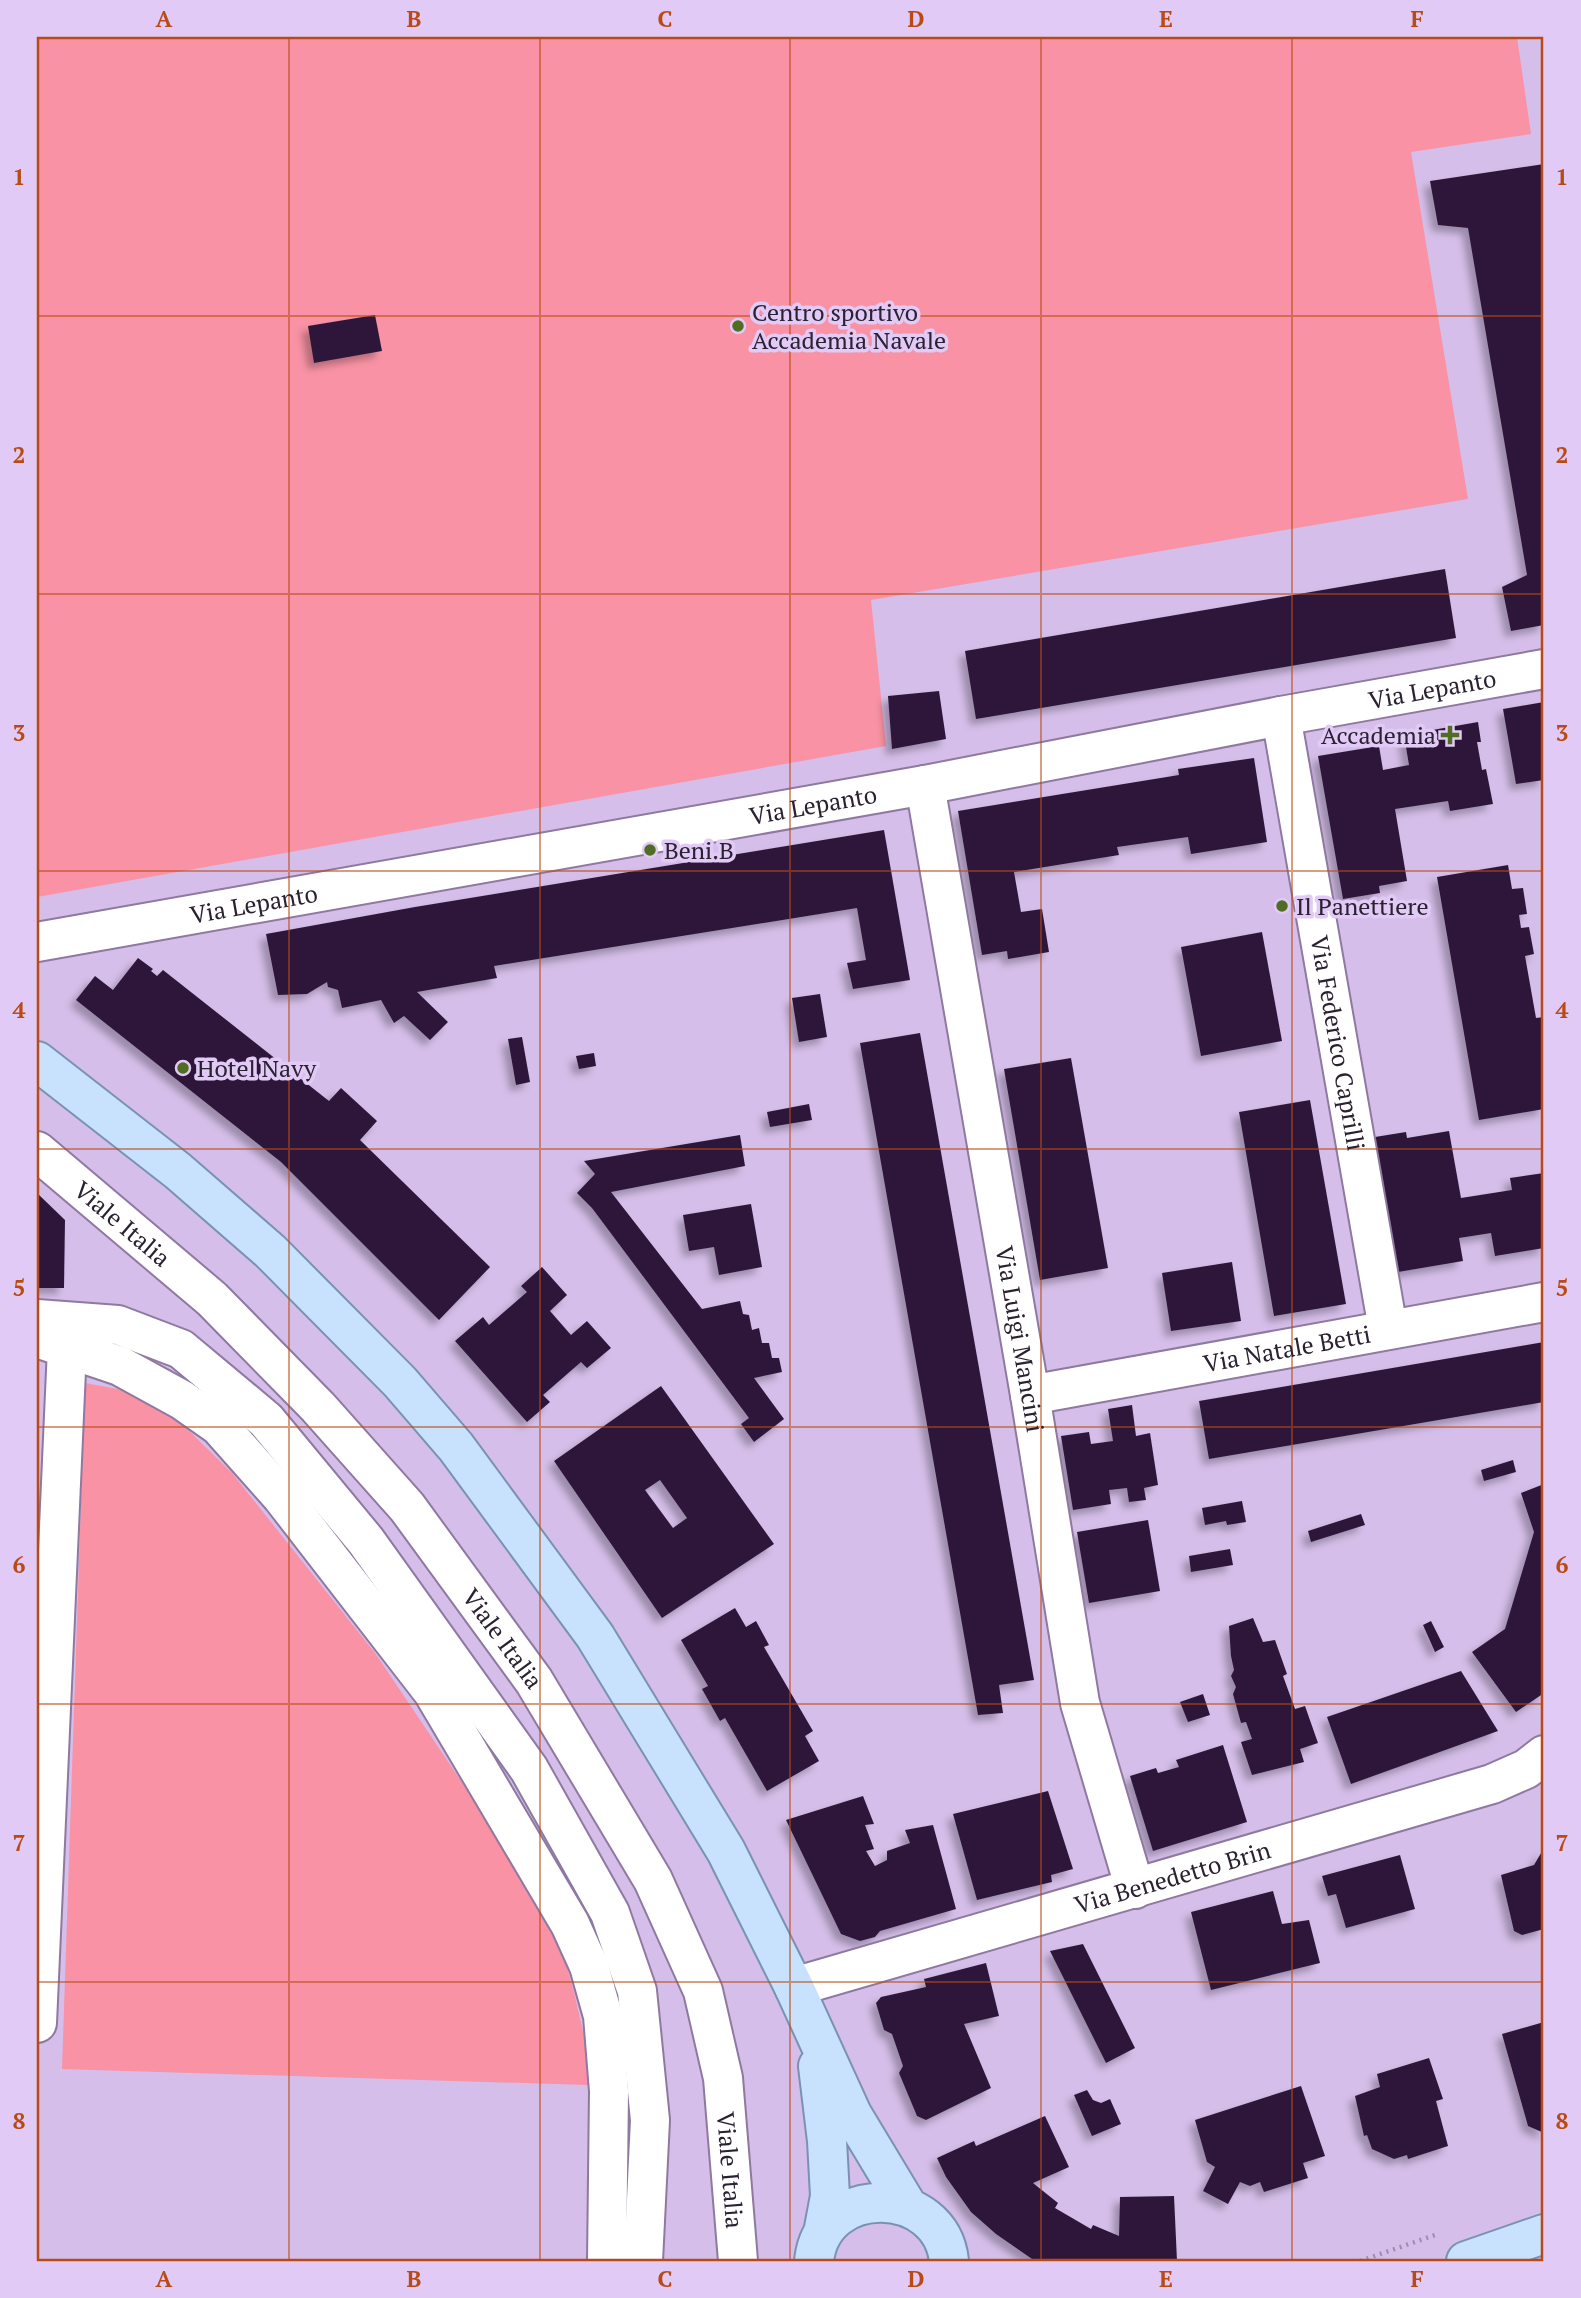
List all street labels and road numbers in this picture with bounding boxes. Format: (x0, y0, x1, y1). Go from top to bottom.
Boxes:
street label: Via Lepanto (1366, 662, 1499, 716)
street label: Via Lepanto (747, 778, 879, 832)
street label: Via Lepanto (187, 877, 320, 931)
street label: Via Federico Caprilli (1304, 933, 1373, 1153)
street label: Viale Italia (68, 1173, 178, 1273)
street label: Via Luigi Mancini (989, 1243, 1052, 1434)
street label: Via Natale Betti (1201, 1318, 1373, 1379)
street label: Viale Italia (455, 1582, 550, 1695)
street label: Via Benedetto Brin (1071, 1833, 1274, 1921)
street label: Viale Italia (710, 2110, 751, 2230)

